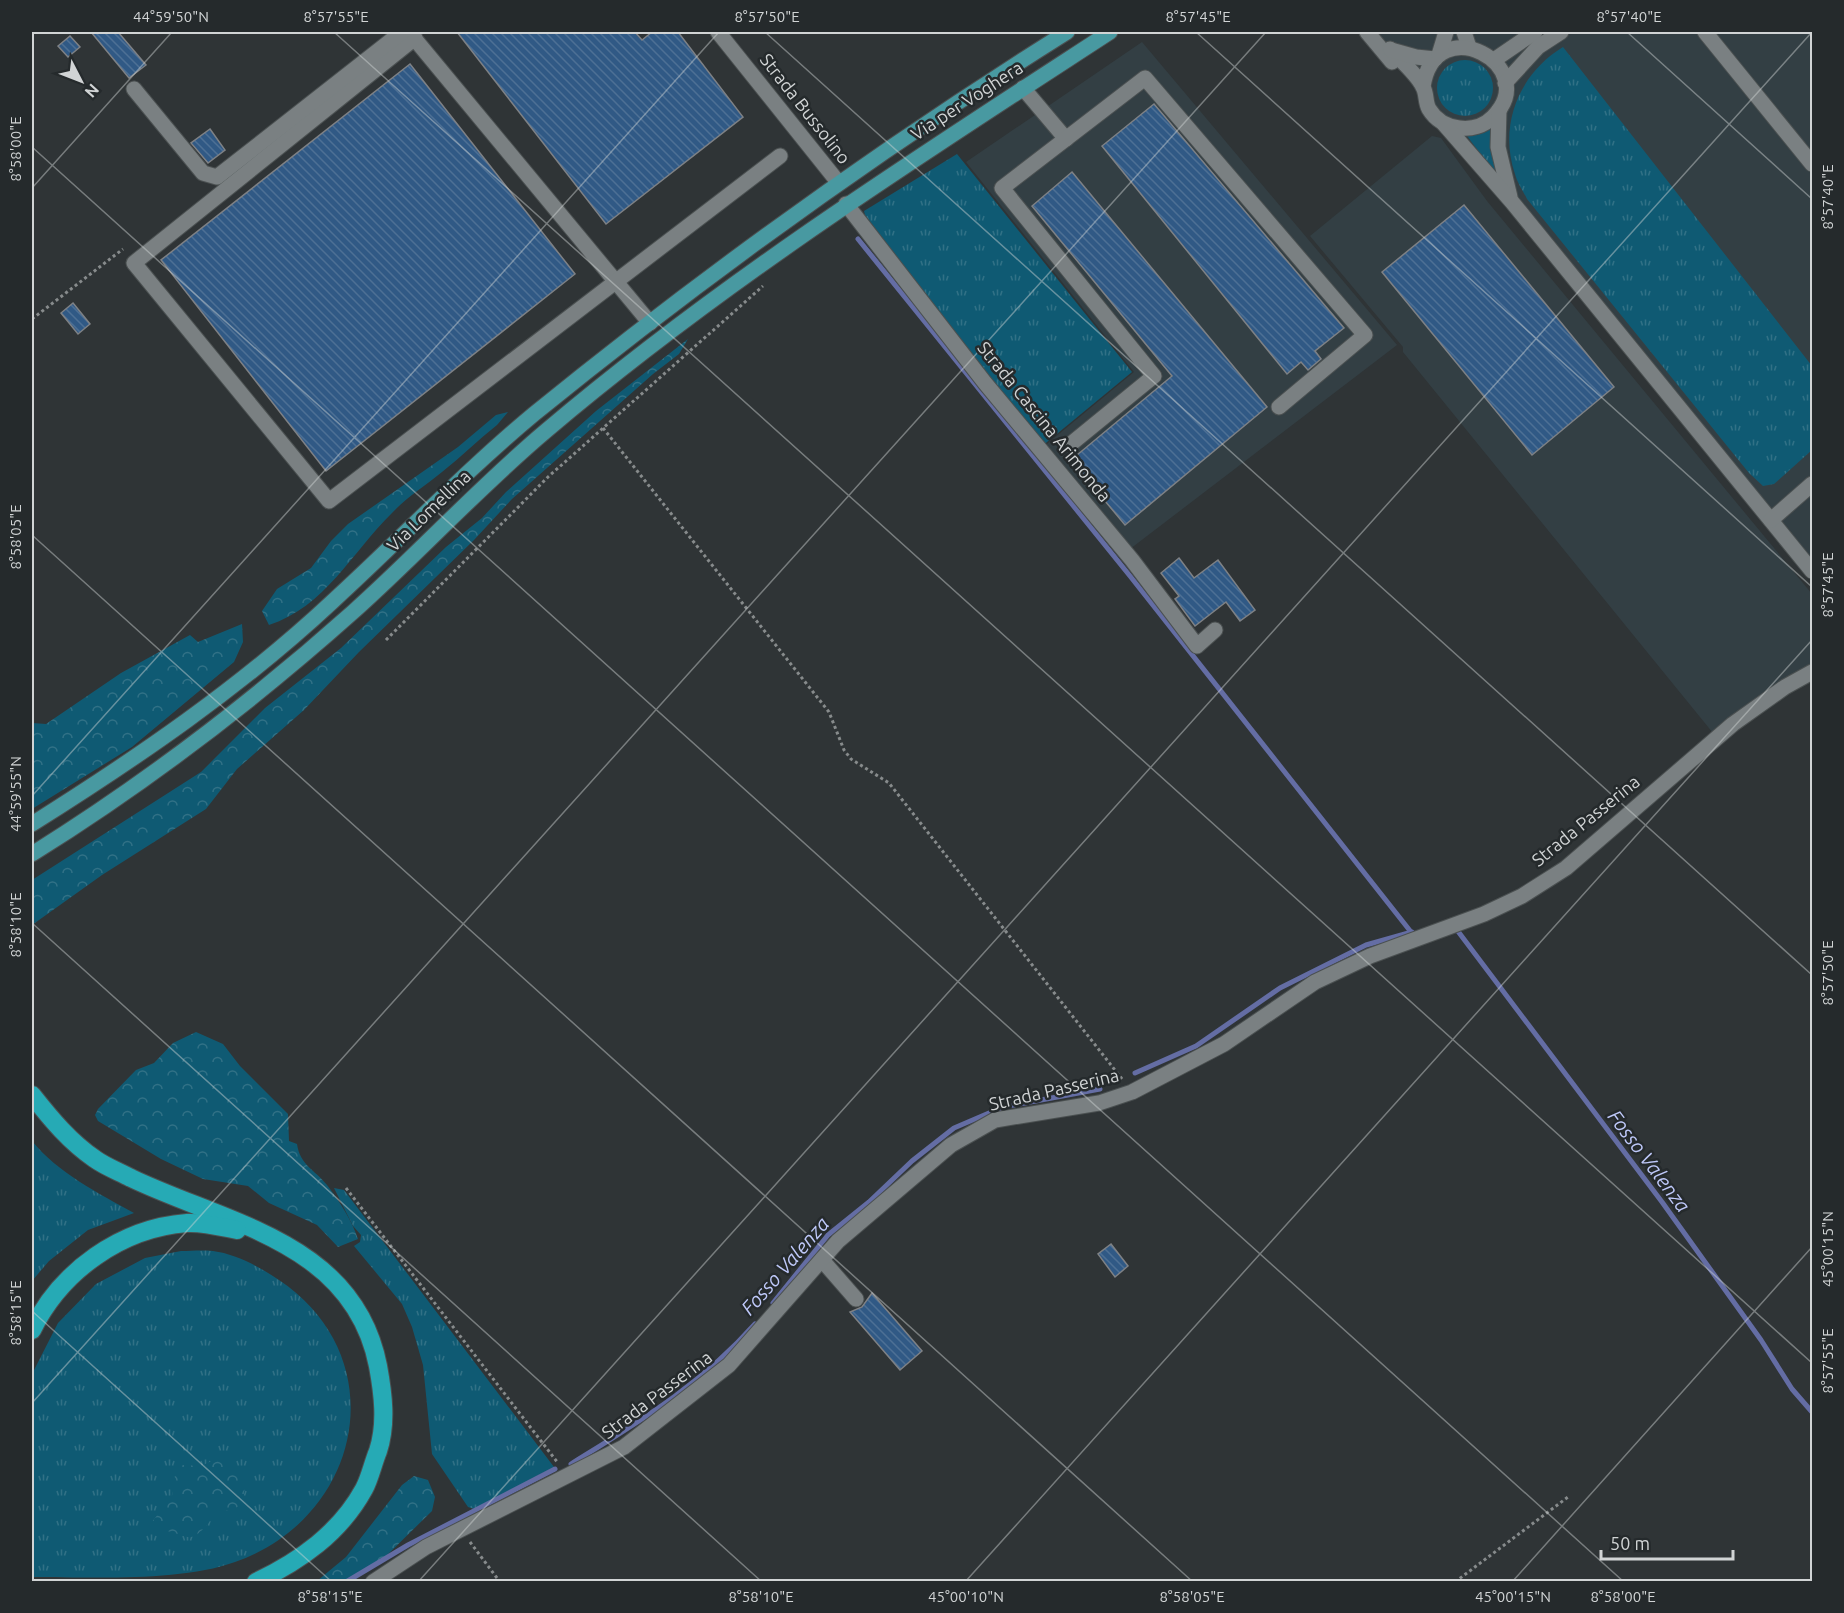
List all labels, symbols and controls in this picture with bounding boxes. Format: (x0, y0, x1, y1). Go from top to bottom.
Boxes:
text: 44°59'50"N (133, 8, 209, 25)
text: 8°57'55"E (303, 8, 369, 25)
text: 8°57'50"E (734, 8, 800, 25)
text: 8°57'45"E (1165, 8, 1231, 25)
text: 8°57'40"E (1596, 8, 1662, 25)
street label: Strada Bussolino (757, 49, 855, 167)
north arrow (51, 51, 111, 111)
street label: Via per Voghera (907, 57, 1026, 144)
text: N (81, 81, 103, 101)
text: 8°58'00"E (7, 116, 24, 182)
text: 8°57'40"E (1819, 164, 1836, 230)
street label: Strada Cascina Arimonda (974, 337, 1115, 505)
street label: Via Lomellina (382, 465, 474, 555)
text: 8°58'05"E (7, 504, 24, 570)
text: 8°57'45"E (1819, 552, 1836, 618)
text: 44°59'55"N (7, 756, 24, 832)
street label: Strada Passerina (1528, 771, 1643, 870)
text: 8°58'10"E (7, 892, 24, 958)
text: 8°57'50"E (1819, 940, 1836, 1006)
street label: Strada Passerina (987, 1064, 1121, 1114)
water label: Fosso Valenza (1604, 1105, 1695, 1216)
text: 45°00'15"N (1819, 1211, 1836, 1287)
water label: Fosso Valenza (736, 1212, 833, 1319)
text: 8°58'15"E (7, 1280, 24, 1346)
text: 8°57'55"E (1819, 1328, 1836, 1394)
street label: Strada Passerina (597, 1346, 715, 1442)
scale bar (1601, 1523, 1733, 1561)
text: 50 m (1610, 1533, 1650, 1553)
text: 8°58'15"E (297, 1588, 363, 1605)
text: 8°58'10"E (728, 1588, 794, 1605)
text: 45°00'10"N (928, 1588, 1004, 1605)
text: 8°58'05"E (1159, 1588, 1225, 1605)
text: 45°00'15"N (1475, 1588, 1551, 1605)
text: 8°58'00"E (1590, 1588, 1656, 1605)

